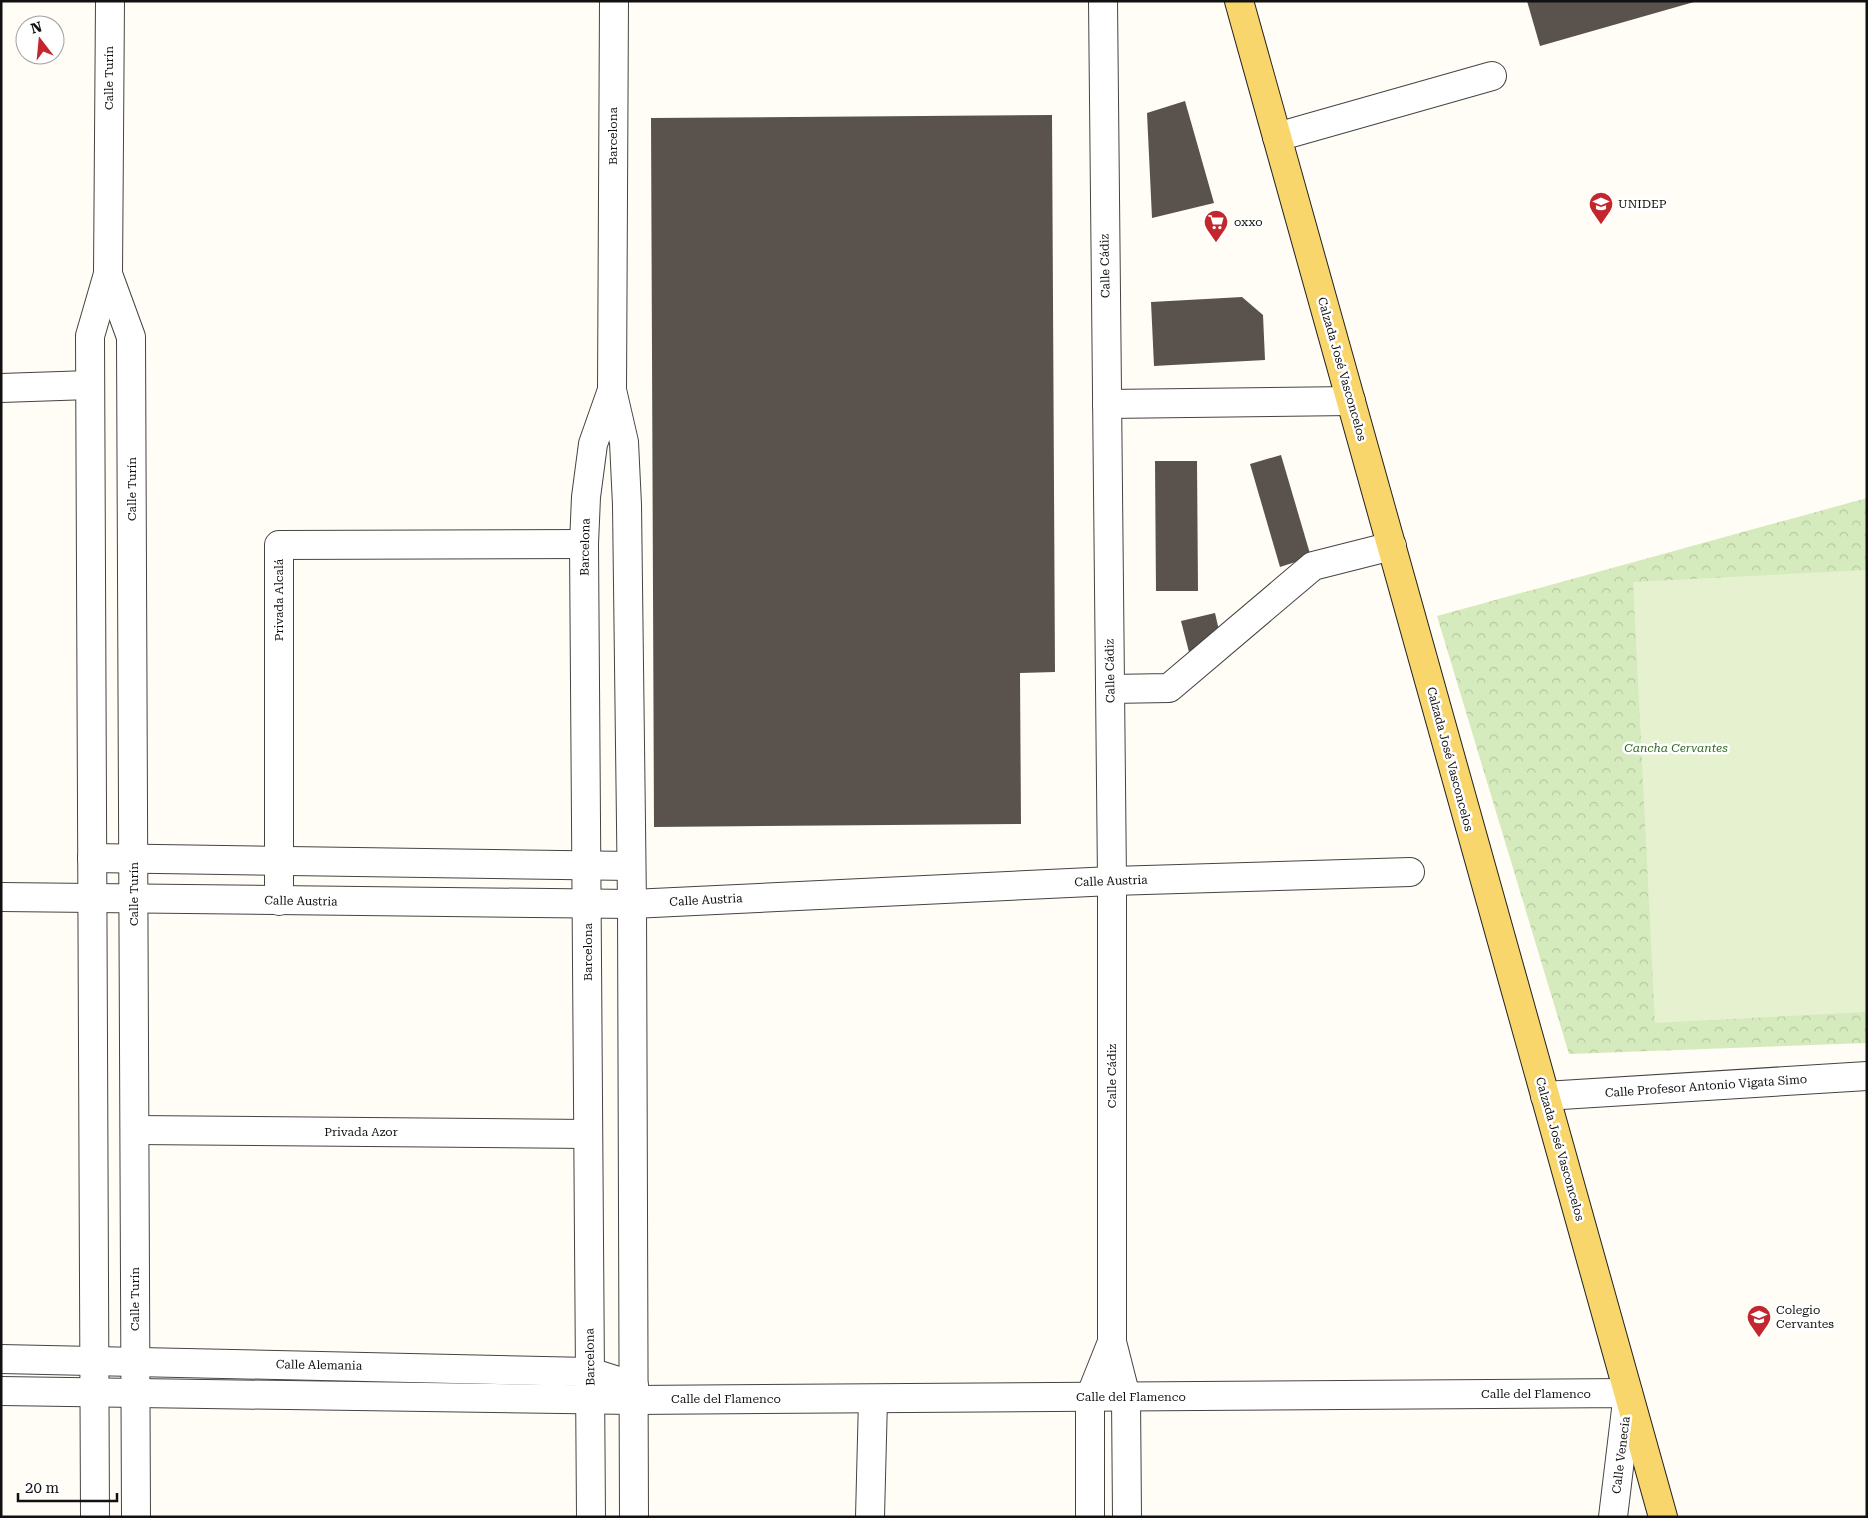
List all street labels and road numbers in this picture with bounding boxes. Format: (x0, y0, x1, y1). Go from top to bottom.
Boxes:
street label: Calle Turín (102, 46, 116, 110)
street label: Barcelona (606, 107, 620, 165)
street label: Calle Cádiz (1097, 233, 1113, 298)
street label: Calzada José Vasconcelos (1315, 296, 1369, 443)
street label: Calle Turín (125, 457, 139, 521)
street label: Barcelona (577, 517, 593, 576)
street label: Privada Alcalá (272, 558, 286, 641)
street label: Calle Cádiz (1102, 638, 1118, 703)
street label: Calzada José Vasconcelos (1424, 685, 1476, 833)
street label: Calle Turín (127, 862, 141, 926)
street label: Calle Austria (1074, 873, 1148, 889)
street label: Calle Austria (669, 891, 743, 909)
street label: Calle Austria (264, 893, 338, 909)
street label: Barcelona (581, 923, 595, 981)
street label: Calle Cádiz (1105, 1043, 1119, 1108)
street label: Calle Profesor Antonio Vigata Simo (1604, 1072, 1808, 1100)
street label: Calzada José Vasconcelos (1533, 1076, 1587, 1223)
street label: Privada Azor (324, 1125, 398, 1139)
street label: Calle Turín (128, 1267, 142, 1331)
street label: Barcelona (582, 1327, 598, 1386)
street label: Calle Alemania (276, 1357, 363, 1373)
street label: Calle del Flamenco (1481, 1387, 1591, 1401)
street label: Calle del Flamenco (1076, 1390, 1186, 1404)
street label: Calle del Flamenco (671, 1392, 781, 1406)
street label: Calle Venecia (1609, 1415, 1633, 1495)

